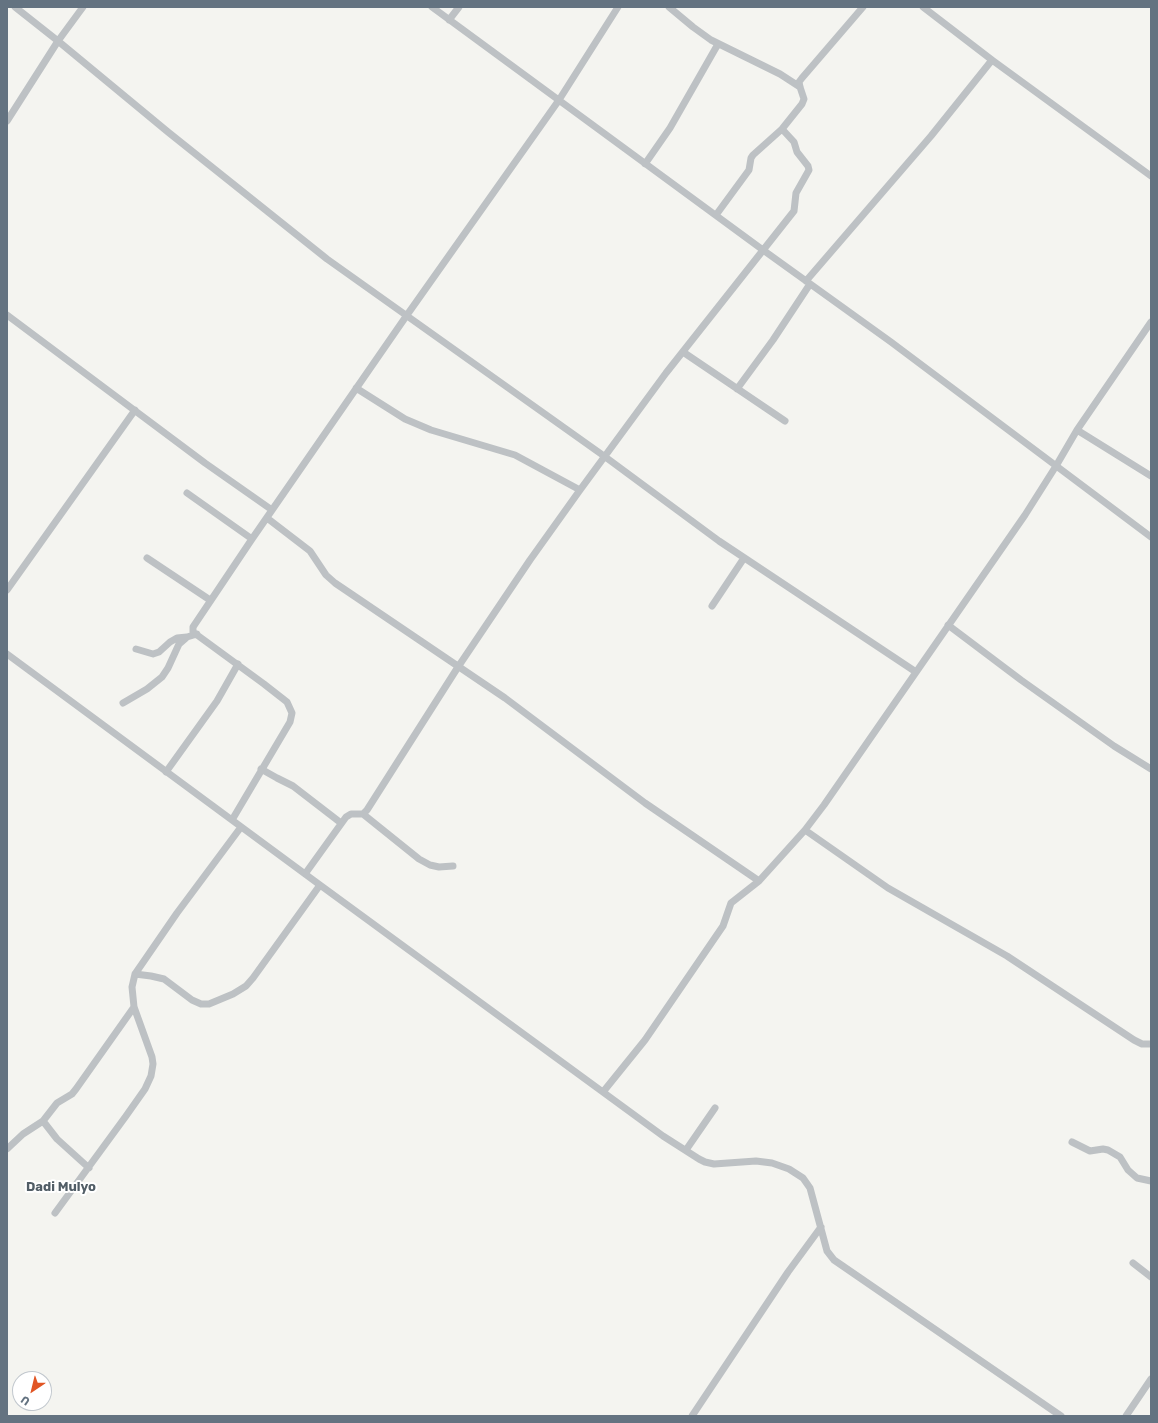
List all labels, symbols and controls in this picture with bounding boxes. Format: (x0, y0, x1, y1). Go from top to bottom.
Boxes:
district label: Dadi Mulyo (26, 1179, 96, 1195)
north arrow (12, 1371, 52, 1411)
text: U (18, 1393, 32, 1408)

